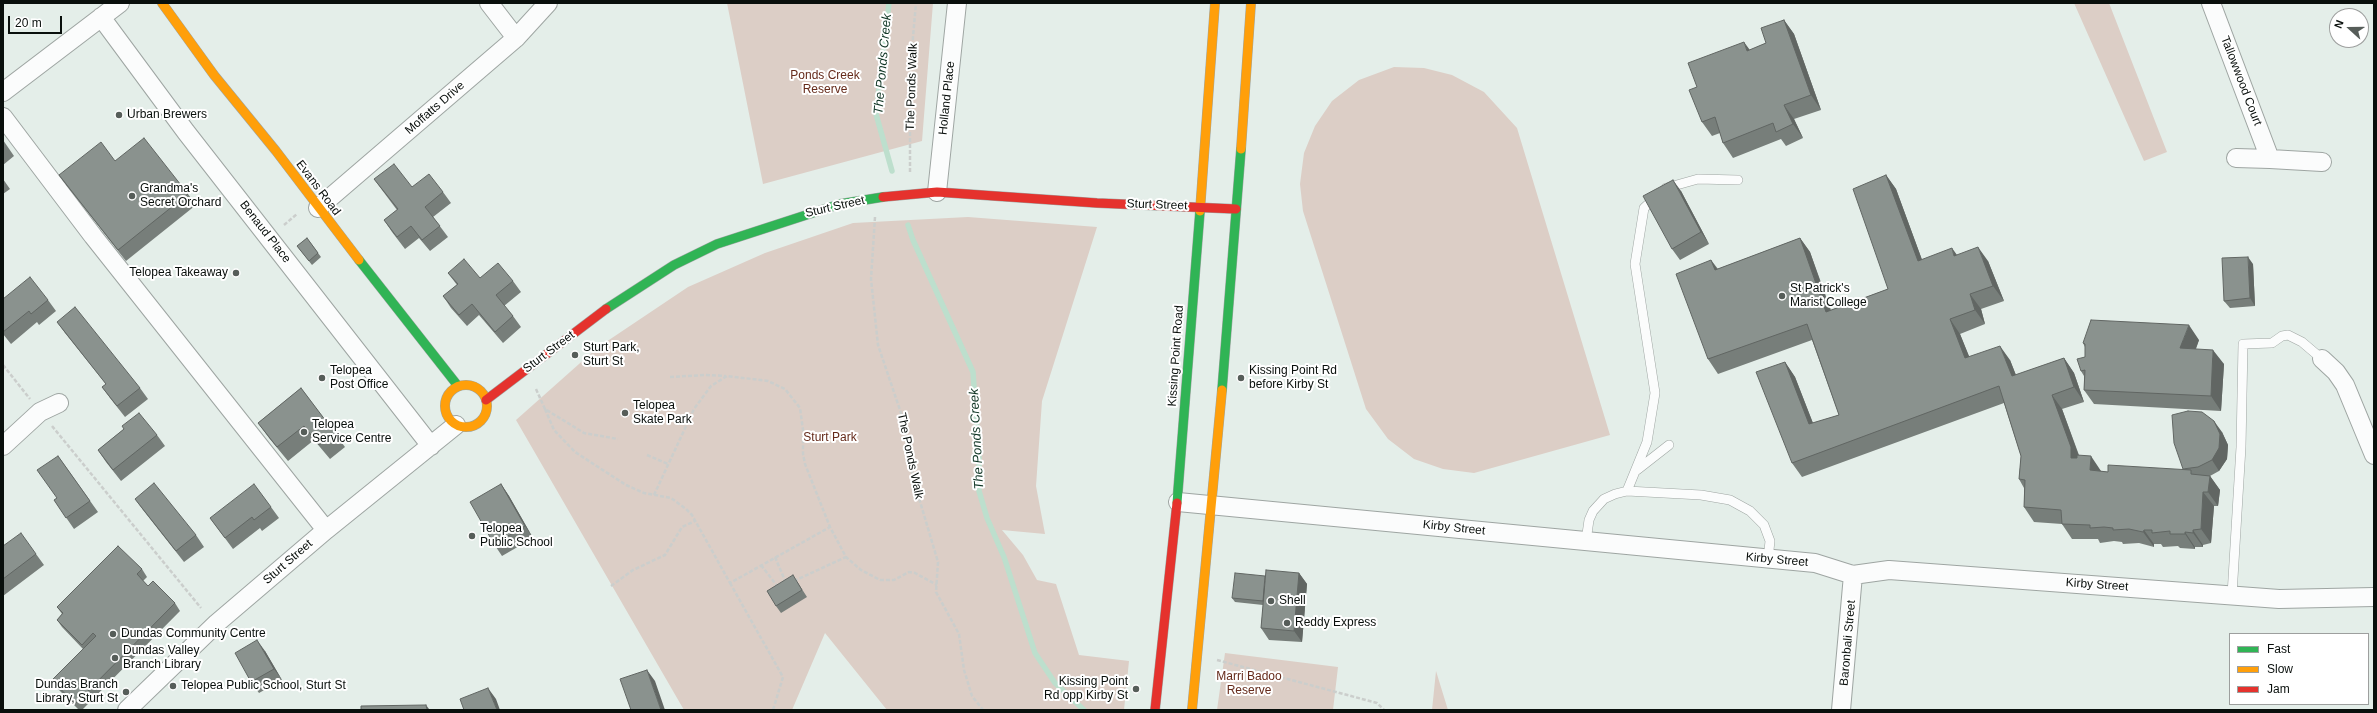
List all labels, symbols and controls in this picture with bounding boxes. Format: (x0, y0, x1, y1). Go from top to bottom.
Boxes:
scale bar (10, 8, 64, 34)
north arrow (2329, 8, 2369, 48)
water label: The Ponds Creek (871, 13, 895, 115)
text: 20 m (15, 16, 42, 30)
text: N (2332, 18, 2346, 30)
street label: Tallowwood Court (2217, 34, 2265, 128)
street label: The Ponds Walk (903, 43, 921, 131)
street label: Holland Place (936, 60, 958, 136)
park label: Ponds Creek Reserve (790, 69, 860, 97)
street label: Moffatts Drive (402, 78, 468, 138)
place label: Urban Brewers (127, 108, 207, 122)
marker: Urban Brewers (114, 110, 124, 120)
street label: Evans Road (293, 158, 343, 218)
place label: Grandma's Secret Orchard (140, 182, 221, 210)
marker: Grandma's Secret Orchard (127, 191, 137, 201)
street label: Sturt Street (804, 193, 866, 221)
street label: Sturt Street (1126, 197, 1188, 213)
street label: Benaud Place (236, 198, 294, 266)
place label: Telopea Takeaway (129, 266, 228, 280)
marker: Telopea Takeaway (231, 268, 241, 278)
place label: St Patrick's Marist College (1790, 282, 1867, 310)
marker: St Patrick's Marist College (1777, 291, 1787, 301)
street label: Kissing Point Road (1165, 305, 1187, 407)
street label: Sturt Street (520, 328, 578, 376)
place label: Sturt Park, Sturt St (583, 341, 640, 369)
marker: Sturt Park, Sturt St (570, 350, 580, 360)
place label: Telopea Post Office (330, 364, 388, 392)
place label: Kissing Point Rd before Kirby St (1249, 364, 1337, 392)
marker: Telopea Post Office (317, 373, 327, 383)
marker: Kissing Point Rd before Kirby St (1236, 373, 1246, 383)
water label: The Ponds Creek (967, 388, 987, 490)
place label: Telopea Skate Park (633, 399, 692, 427)
marker: Telopea Skate Park (620, 408, 630, 418)
street label: The Ponds Walk (894, 412, 926, 500)
place label: Telopea Service Centre (312, 418, 391, 446)
marker: Telopea Service Centre (299, 427, 309, 437)
park label: Sturt Park (803, 431, 857, 445)
street label: Kirby Street (1422, 518, 1486, 538)
place label: Telopea Public School (480, 522, 553, 550)
marker: Telopea Public School (467, 531, 477, 541)
street label: Sturt Street (260, 537, 316, 587)
street label: Kirby Street (1745, 550, 1809, 570)
street label: Kirby Street (2065, 576, 2129, 594)
place label: Shell (1279, 594, 1306, 608)
marker: Shell (1266, 596, 1276, 606)
street label: Baronbali Street (1837, 600, 1859, 686)
place label: Reddy Express (1295, 616, 1376, 630)
marker: Reddy Express (1282, 618, 1292, 628)
place label: Dundas Community Centre (121, 627, 266, 641)
marker: Dundas Community Centre (108, 629, 118, 639)
legend (2229, 633, 2369, 705)
text: Fast (2267, 642, 2290, 656)
place label: Dundas Valley Branch Library (123, 644, 201, 672)
marker: Dundas Valley Branch Library (110, 653, 120, 663)
text: Slow (2267, 662, 2293, 676)
park label: Marri Badoo Reserve (1216, 670, 1282, 698)
place label: Kissing Point Rd opp Kirby St (1044, 675, 1128, 703)
place label: Dundas Branch Library, Sturt St (35, 678, 118, 706)
place label: Telopea Public School, Sturt St (181, 679, 346, 693)
marker: Telopea Public School, Sturt St (168, 681, 178, 691)
text: Jam (2267, 682, 2290, 696)
marker: Kissing Point Rd opp Kirby St (1131, 684, 1141, 694)
marker: Dundas Branch Library, Sturt St (121, 687, 131, 697)

